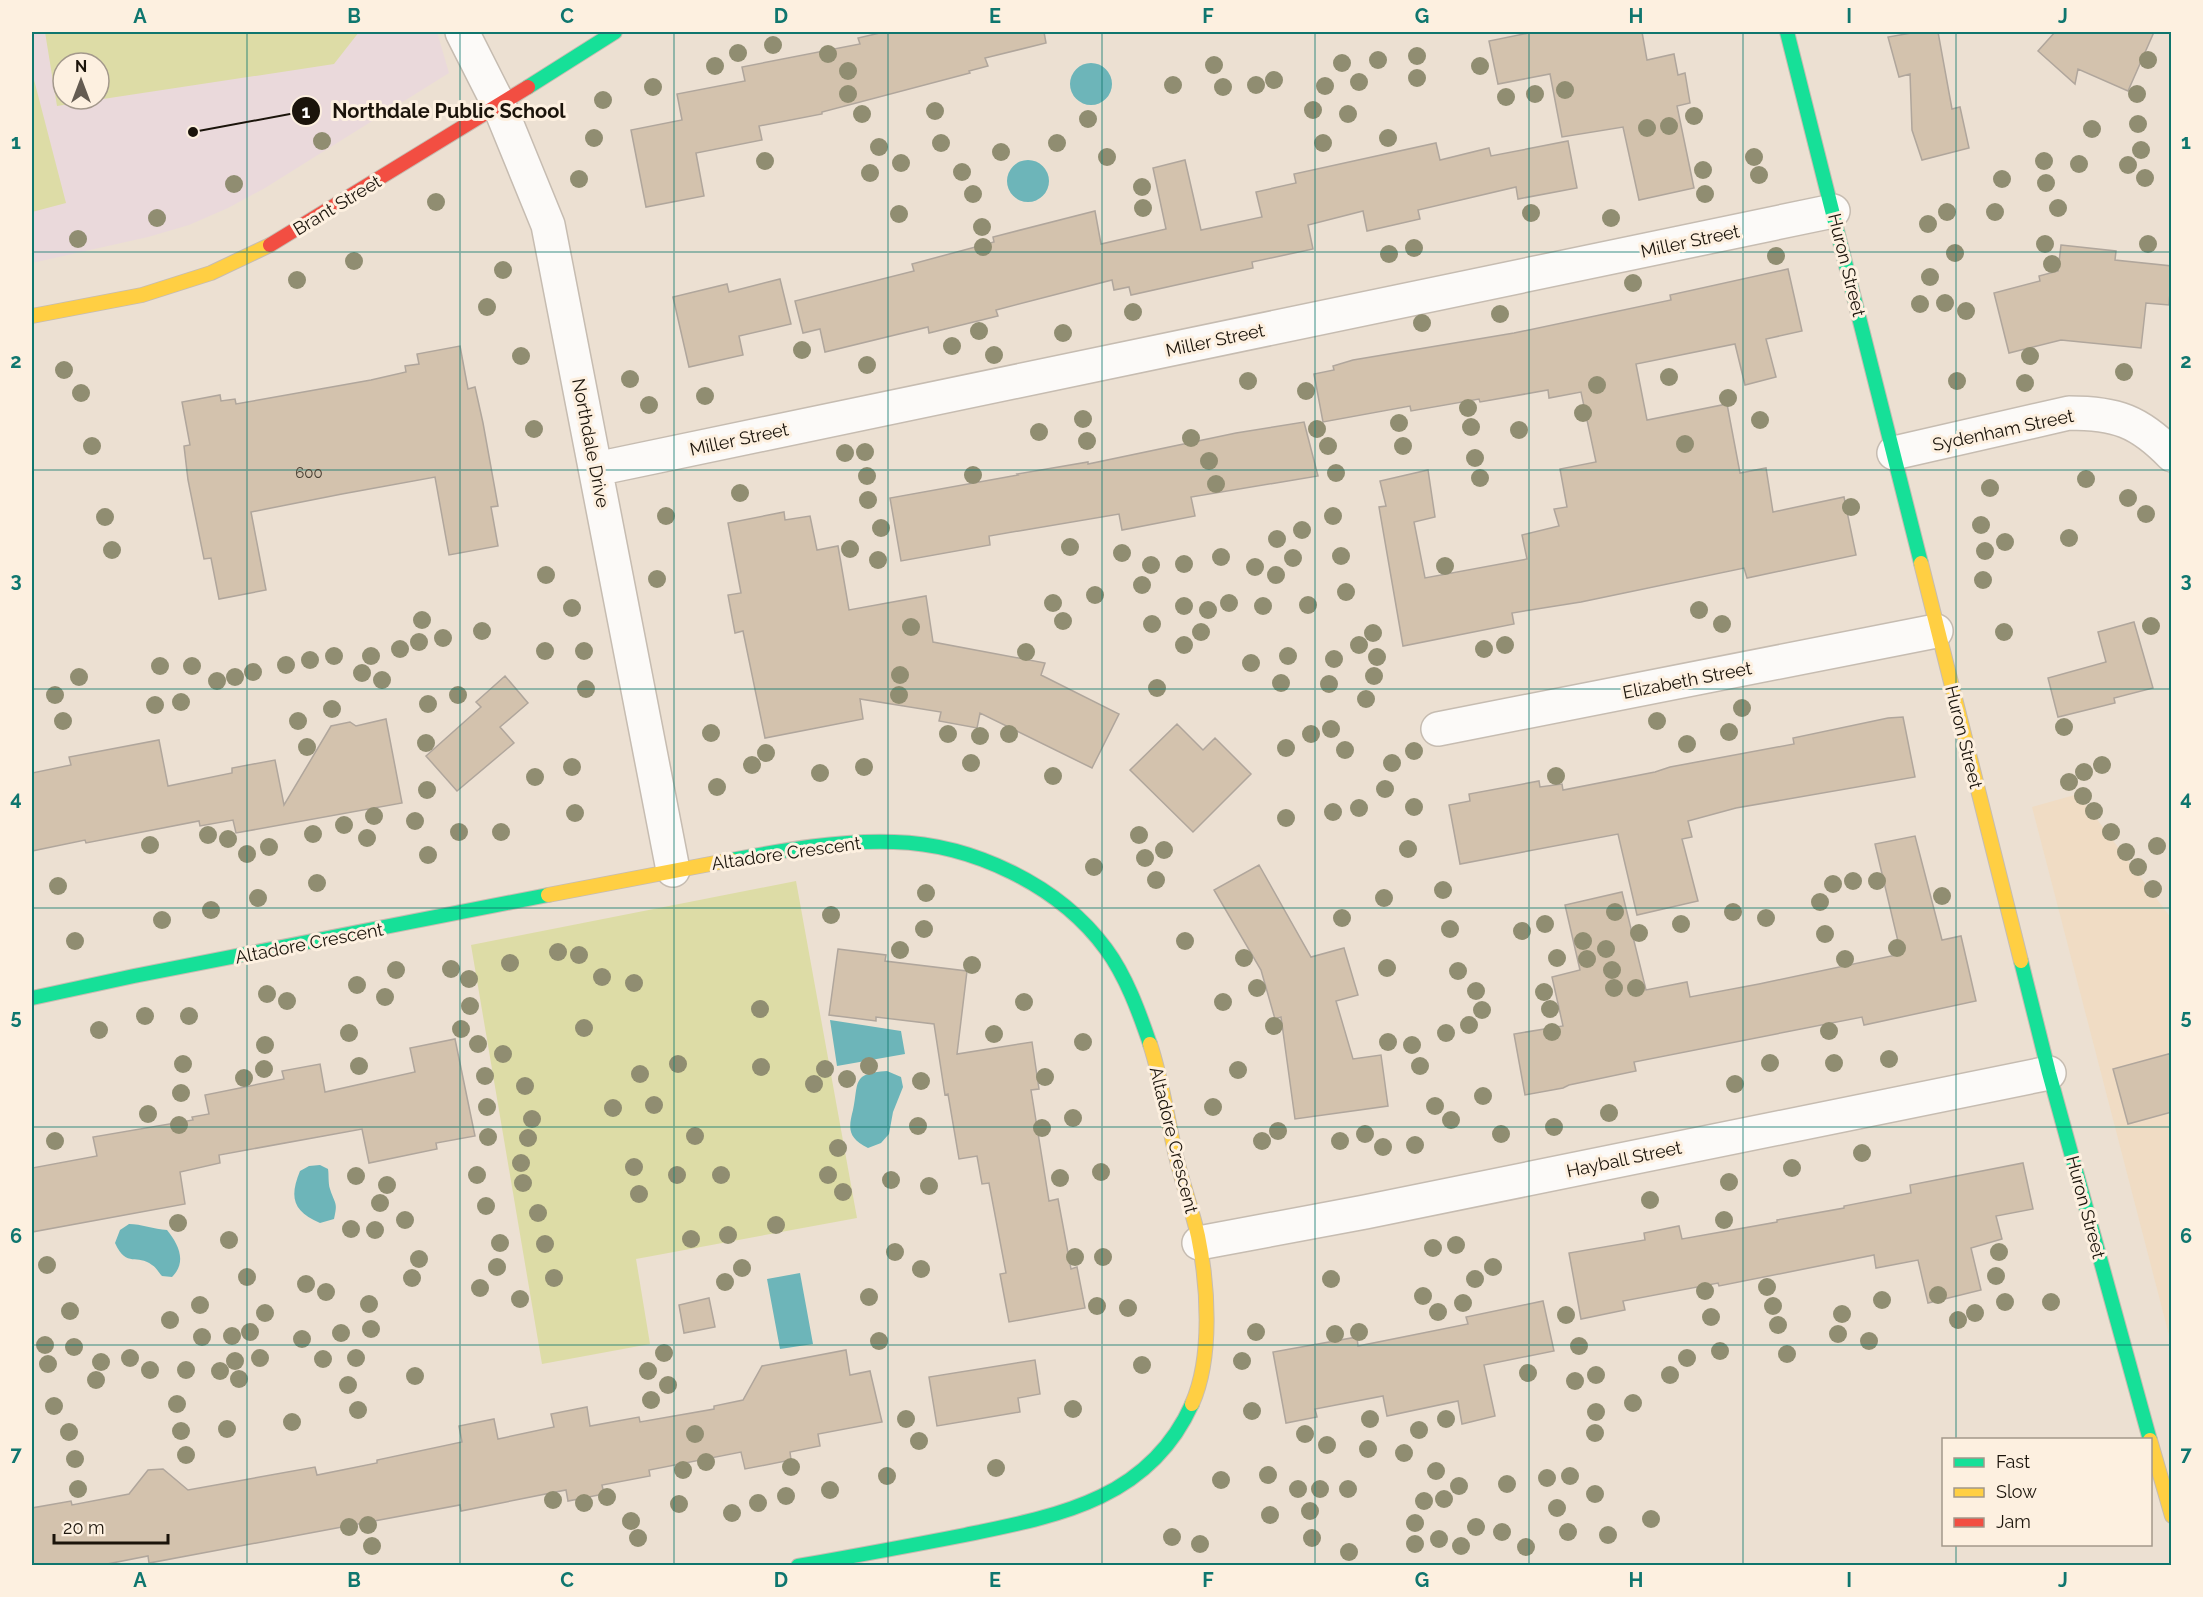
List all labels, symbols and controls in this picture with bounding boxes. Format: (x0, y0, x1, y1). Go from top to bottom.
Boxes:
text: A (133, 4, 147, 28)
text: B (347, 4, 361, 28)
text: C (560, 4, 574, 28)
text: D (774, 4, 788, 28)
text: E (989, 4, 1001, 28)
text: F (1202, 4, 1214, 28)
text: G (1415, 4, 1429, 28)
text: H (1629, 4, 1643, 28)
text: I (1846, 4, 1852, 28)
text: J (2058, 4, 2068, 28)
north arrow (51, 51, 111, 111)
text: N (75, 57, 87, 76)
callout: Northdale Public School (291, 92, 578, 130)
text: Northdale Public School (332, 99, 566, 123)
text: 1 (302, 101, 311, 122)
text: 1 (11, 130, 21, 154)
text: 1 (2181, 130, 2191, 154)
street label: Brant Street (289, 171, 385, 239)
street label: Huron Street (1824, 211, 1870, 319)
street label: Miller Street (1639, 220, 1741, 262)
street label: Miller Street (1164, 319, 1266, 361)
text: 2 (10, 349, 22, 373)
text: 2 (2180, 349, 2192, 373)
street label: Northdale Drive (568, 377, 614, 510)
street label: Sydenham Street (1931, 405, 2075, 455)
street label: Miller Street (688, 418, 790, 460)
house number: 600 (295, 464, 323, 482)
text: 3 (10, 568, 22, 592)
text: 3 (2180, 568, 2192, 592)
street label: Elizabeth Street (1621, 657, 1753, 703)
street label: Huron Street (1941, 683, 1987, 791)
text: 4 (10, 786, 22, 810)
text: 4 (2180, 786, 2192, 810)
street label: Altadore Crescent (710, 832, 862, 874)
street label: Altadore Crescent (233, 918, 385, 968)
text: 5 (10, 1005, 22, 1029)
text: 5 (2180, 1005, 2192, 1029)
street label: Altadore Crescent (1146, 1064, 1202, 1216)
street label: Hayball Street (1565, 1137, 1683, 1181)
street label: Huron Street (2062, 1153, 2110, 1261)
text: 6 (10, 1224, 22, 1248)
text: 6 (2180, 1224, 2192, 1248)
legend (1942, 1438, 2152, 1546)
text: 7 (10, 1442, 22, 1466)
text: 7 (2180, 1442, 2192, 1466)
text: Fast (1996, 1451, 2030, 1472)
text: Slow (1996, 1481, 2037, 1502)
scale bar (54, 1507, 168, 1545)
text: Jam (1996, 1511, 2031, 1532)
text: 20 m (63, 1517, 105, 1538)
text: A (133, 1568, 147, 1592)
text: B (347, 1568, 361, 1592)
text: C (560, 1568, 574, 1592)
text: D (774, 1568, 788, 1592)
text: E (989, 1568, 1001, 1592)
text: F (1202, 1568, 1214, 1592)
text: G (1415, 1568, 1429, 1592)
text: H (1629, 1568, 1643, 1592)
text: I (1846, 1568, 1852, 1592)
text: J (2058, 1568, 2068, 1592)

